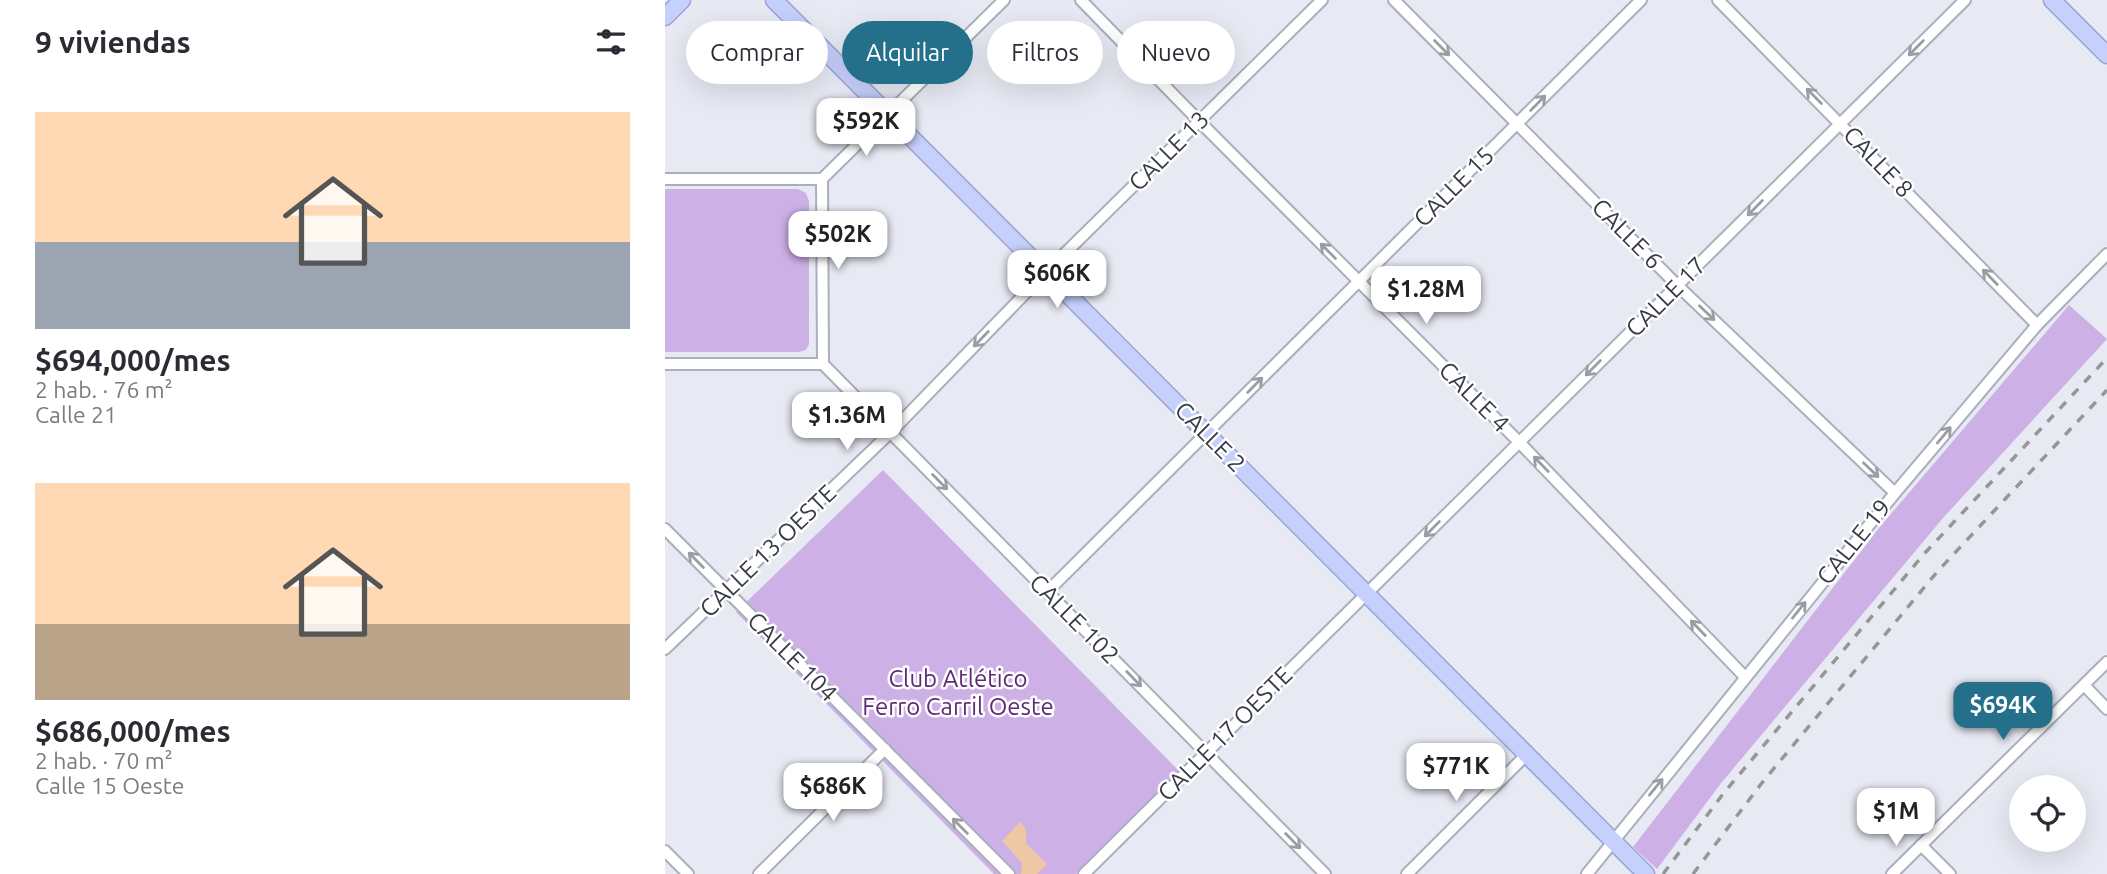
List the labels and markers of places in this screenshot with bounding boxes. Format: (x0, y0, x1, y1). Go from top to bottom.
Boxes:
pin: $592K (817, 99, 915, 158)
pin: $502K (789, 212, 887, 271)
pin: $606K (1008, 250, 1106, 310)
pin: $1.28M (1369, 266, 1483, 326)
pin: $1.36M (790, 392, 904, 452)
pin: $694K (1954, 682, 2052, 742)
pin: $771K (1407, 744, 1505, 803)
pin: $686K (784, 764, 882, 823)
pin: $1M (1862, 788, 1930, 848)

